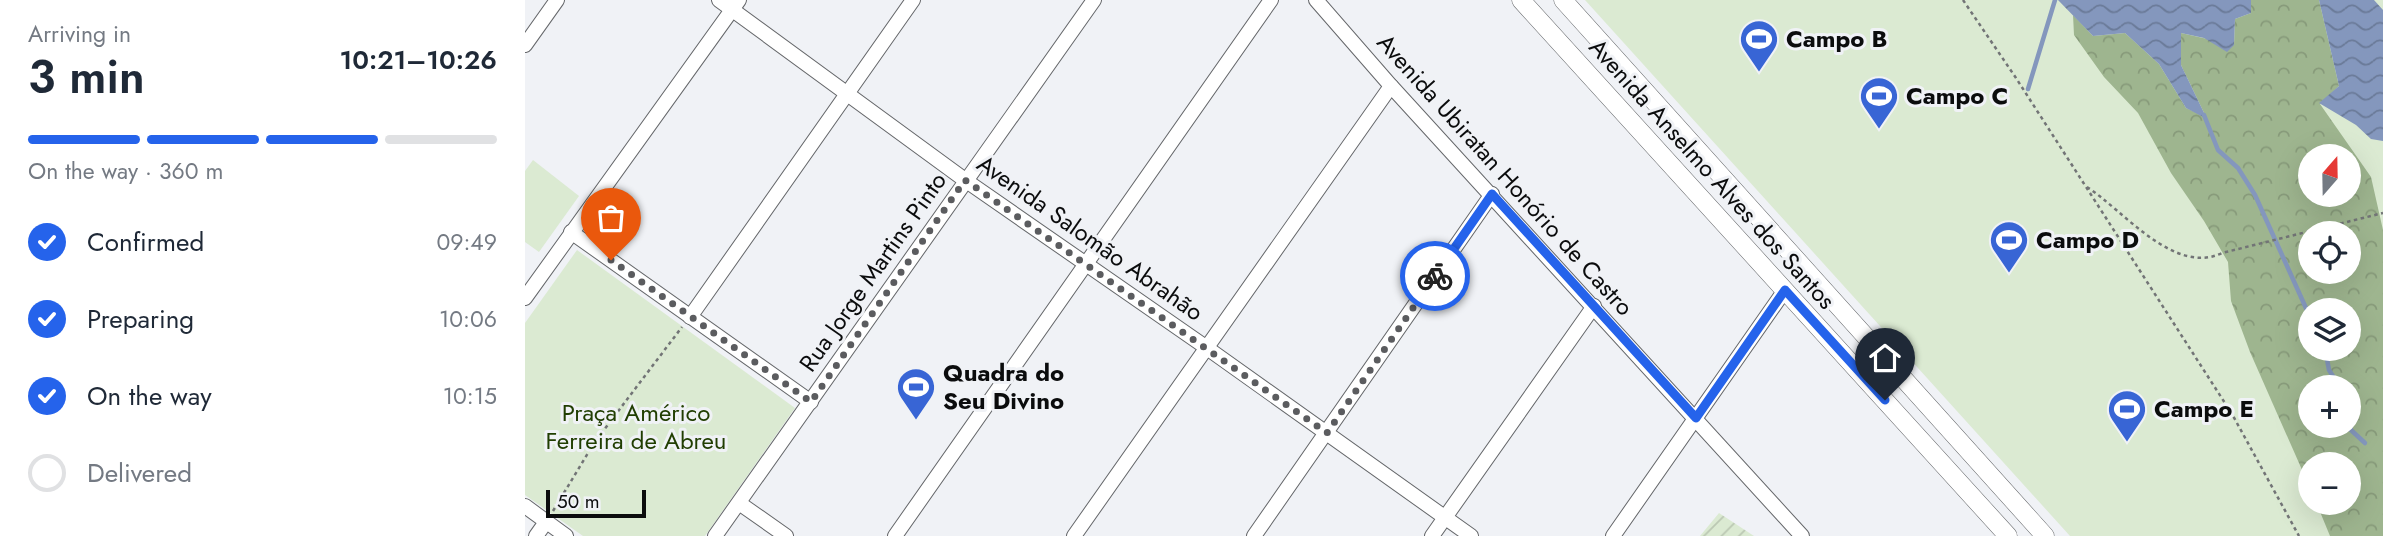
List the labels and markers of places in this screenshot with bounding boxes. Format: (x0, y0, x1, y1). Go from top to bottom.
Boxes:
sports icon: Campo B (1738, 18, 1780, 73)
place label: Campo B (1786, 21, 1888, 56)
sports icon: Campo C (1858, 75, 1900, 130)
place label: Campo C (1906, 78, 2008, 113)
pin (581, 188, 641, 260)
sports icon: Campo D (1988, 219, 2030, 274)
place label: Campo D (2036, 222, 2139, 257)
pin (1855, 328, 1915, 400)
place label: Quadra do Seu Divino (943, 355, 1064, 418)
sports icon: Quadra do Seu Divino (895, 366, 937, 421)
sports icon: Campo E (2106, 388, 2148, 443)
place label: Campo E (2154, 391, 2254, 426)

